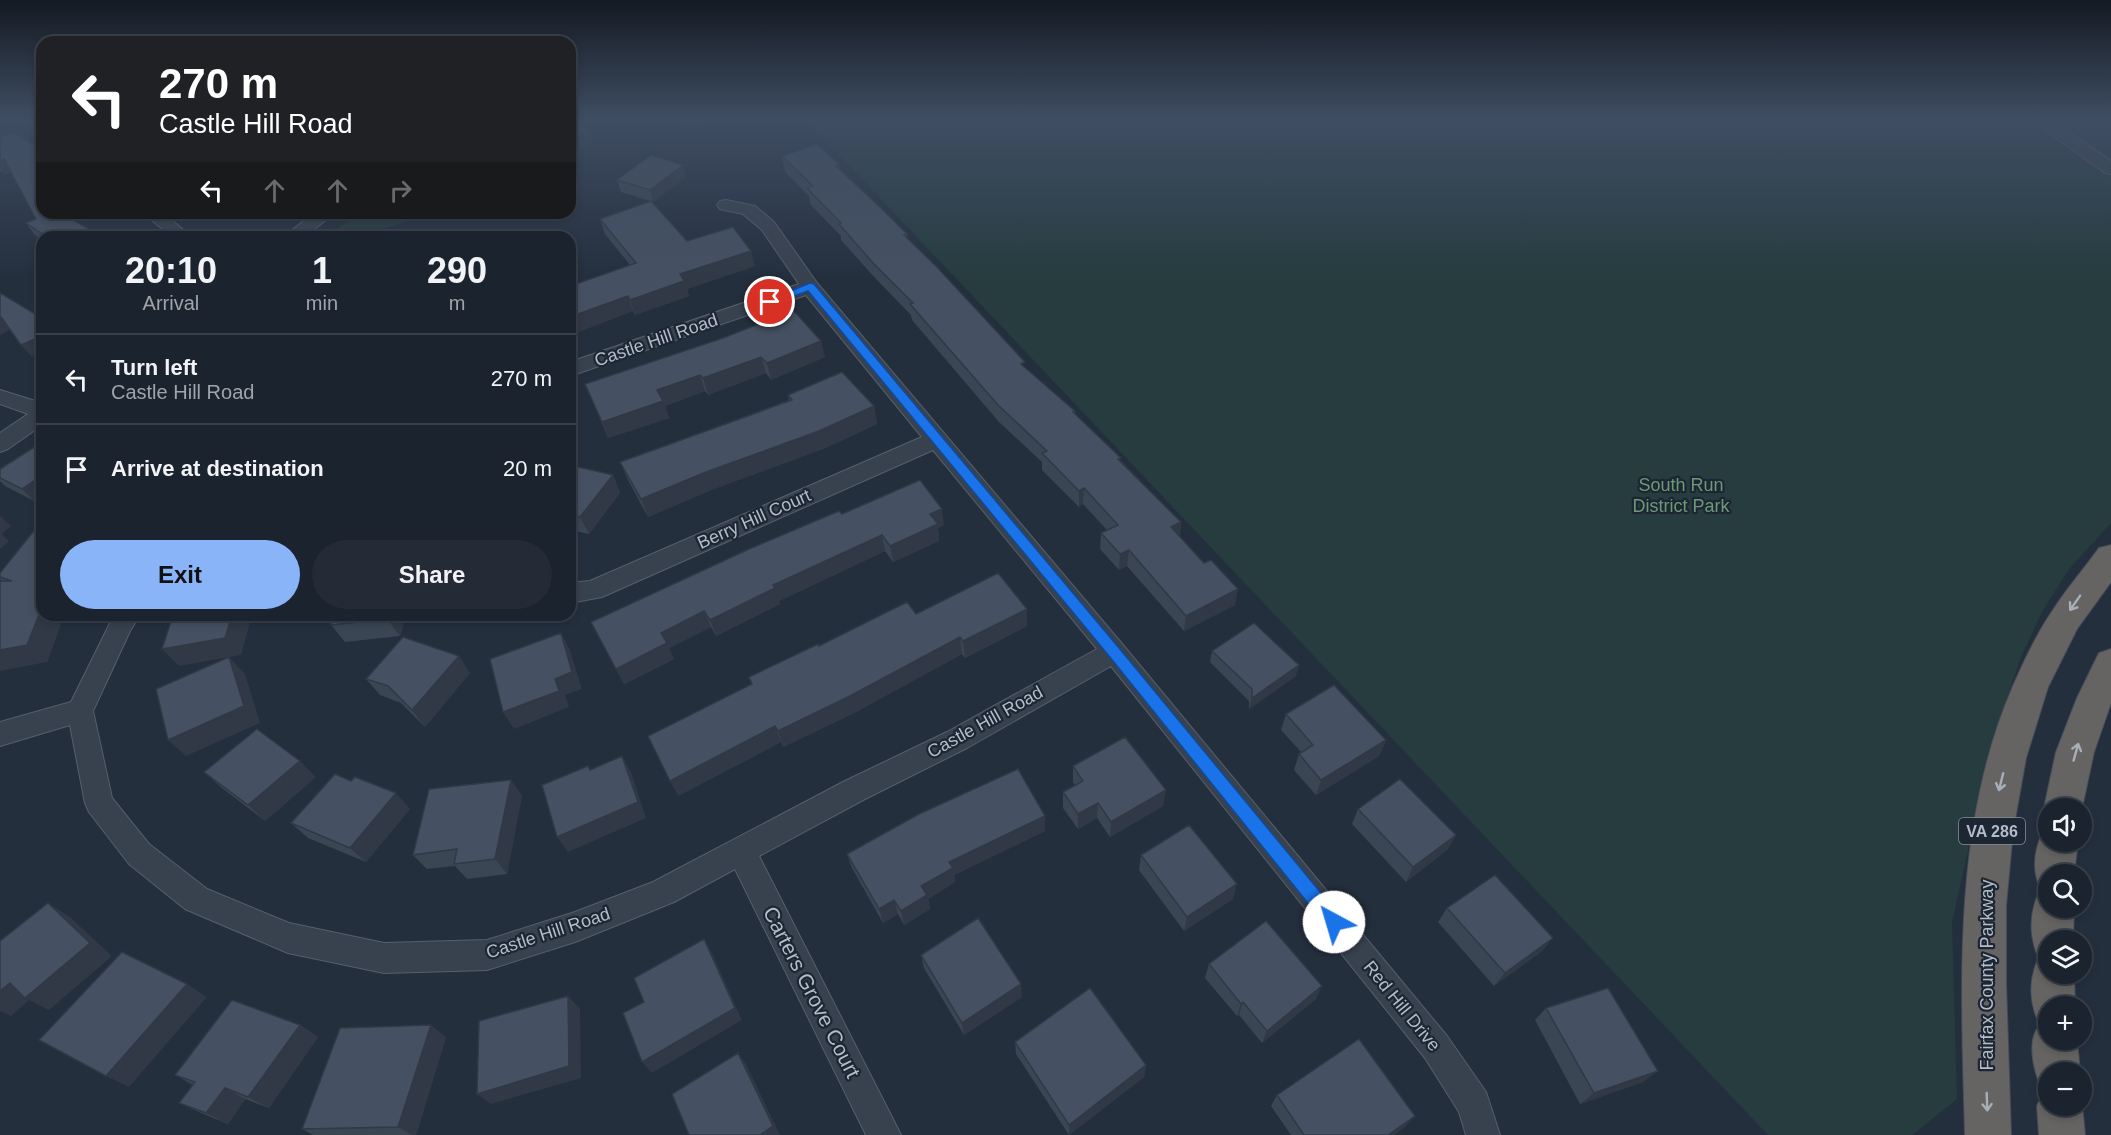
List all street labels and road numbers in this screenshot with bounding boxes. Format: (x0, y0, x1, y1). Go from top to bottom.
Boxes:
street label: Castle Hill Road (592, 310, 720, 370)
street label: Berry Hill Court (694, 485, 814, 553)
street label: Castle Hill Road (924, 682, 1046, 762)
road number: VA 286 (1959, 818, 2025, 844)
street label: Fairfax County Parkway (1977, 879, 1997, 1071)
street label: Carters Grove Court (759, 903, 865, 1082)
street label: Castle Hill Road (484, 904, 612, 962)
street label: Red Hill Drive (1360, 957, 1444, 1055)

